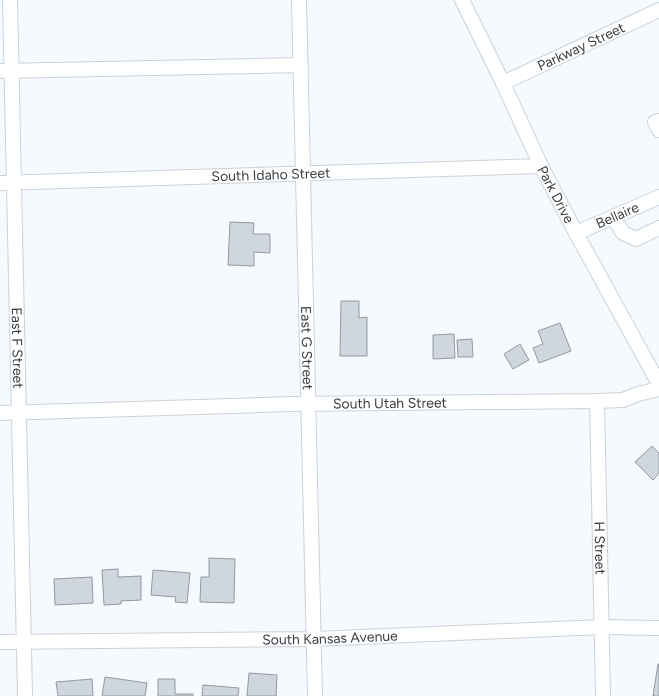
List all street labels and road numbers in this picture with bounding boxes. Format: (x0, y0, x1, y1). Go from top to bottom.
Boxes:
street label: Parkway Street (535, 19, 628, 75)
street label: Park Drive (533, 163, 578, 227)
street label: South Idaho Street (211, 165, 331, 185)
street label: Bellaire (593, 199, 642, 232)
street label: East G Street (297, 306, 316, 390)
street label: East F Street (8, 307, 26, 389)
street label: South Utah Street (333, 394, 447, 413)
street label: H Street (590, 521, 609, 575)
street label: South Kansas Avenue (262, 627, 398, 648)

